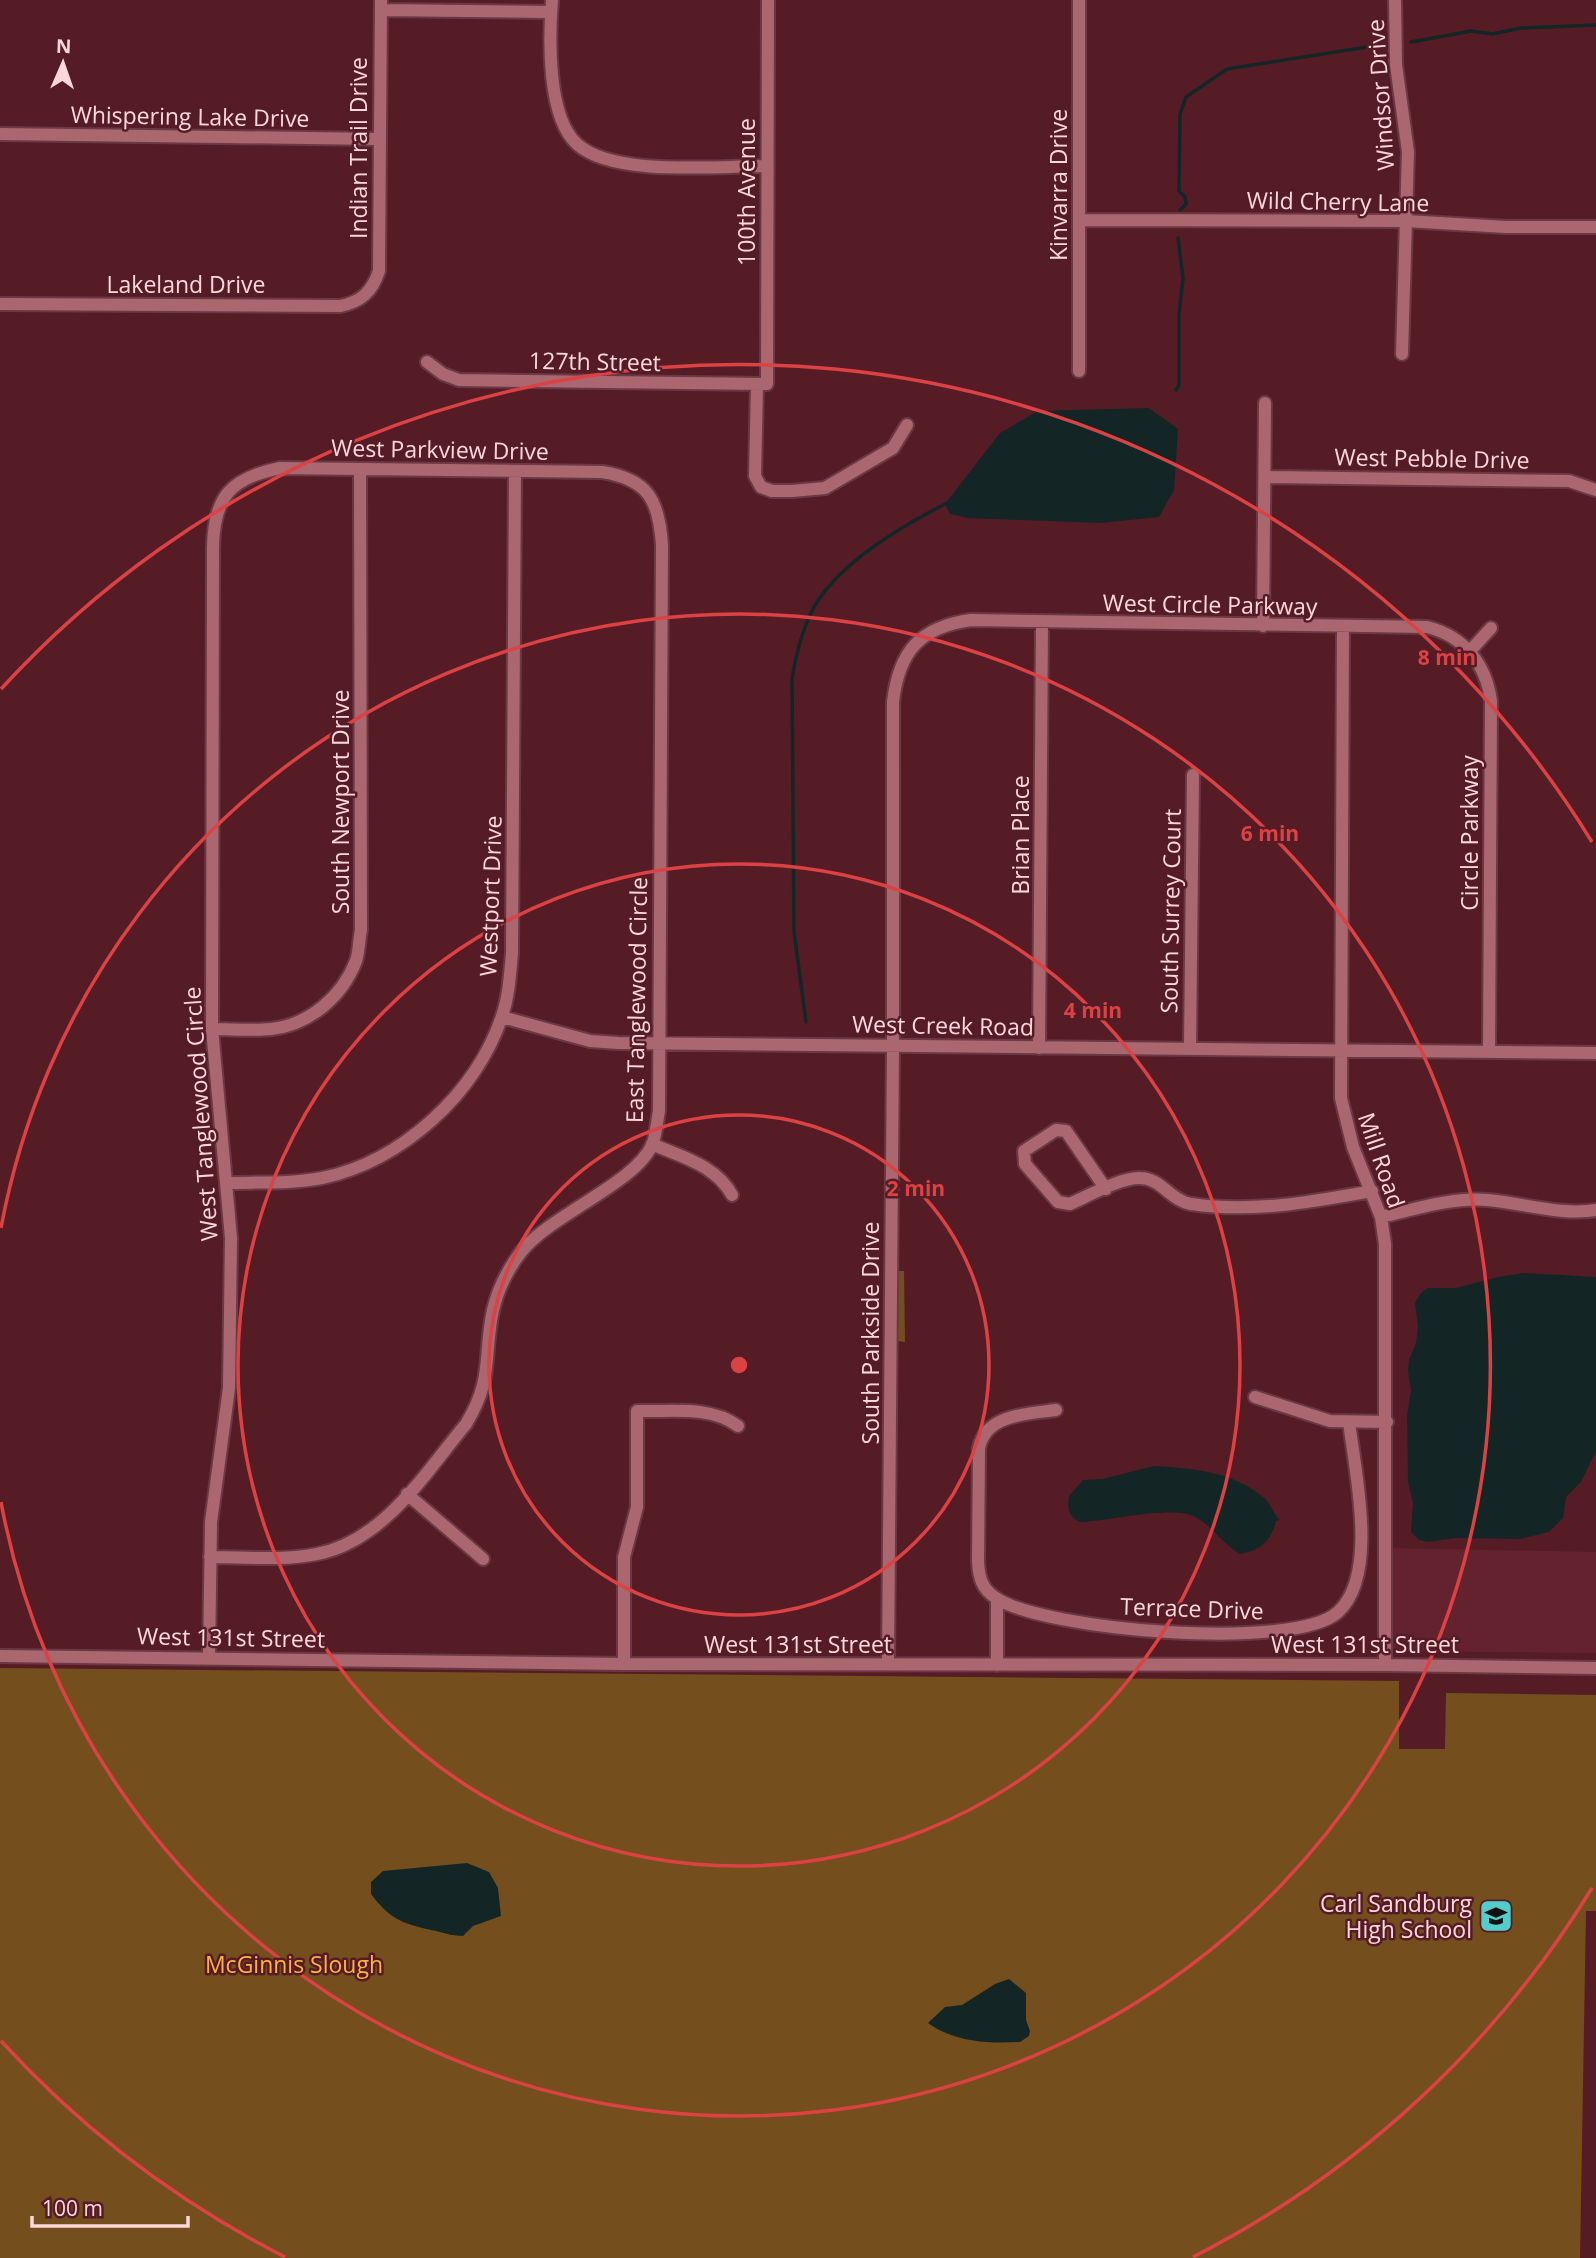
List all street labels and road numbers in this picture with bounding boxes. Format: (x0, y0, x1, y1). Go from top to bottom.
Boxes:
street label: Windsor Drive (1359, 18, 1401, 172)
street label: Indian Trail Drive (342, 57, 374, 239)
street label: Whispering Lake Drive (70, 98, 310, 134)
street label: Kinvarra Drive (1042, 109, 1074, 261)
street label: 100th Avenue (730, 118, 762, 266)
street label: Wild Cherry Lane (1246, 183, 1430, 219)
street label: Lakeland Drive (107, 268, 265, 300)
street label: 127th Street (529, 344, 661, 378)
street label: West Parkview Drive (331, 431, 549, 467)
street label: West Pebble Drive (1334, 440, 1530, 476)
street label: West Circle Parkway (1102, 586, 1318, 622)
street label: South Newport Drive (324, 690, 356, 914)
street label: Circle Parkway (1453, 755, 1485, 911)
street label: Brian Place (1004, 775, 1036, 895)
street label: South Surrey Court (1152, 808, 1188, 1014)
street label: Westport Drive (471, 815, 509, 977)
street label: East Tanglewood Circle (618, 877, 654, 1123)
street label: West Tanglewood Circle (175, 986, 225, 1242)
street label: West Creek Road (852, 1007, 1034, 1043)
street label: Mill Road (1351, 1108, 1413, 1212)
street label: South Parkside Drive (854, 1222, 886, 1444)
street label: Terrace Drive (1120, 1590, 1264, 1626)
street label: West 131st Street (137, 1619, 325, 1655)
street label: West 131st Street (704, 1628, 892, 1660)
street label: West 131st Street (1271, 1628, 1459, 1660)

